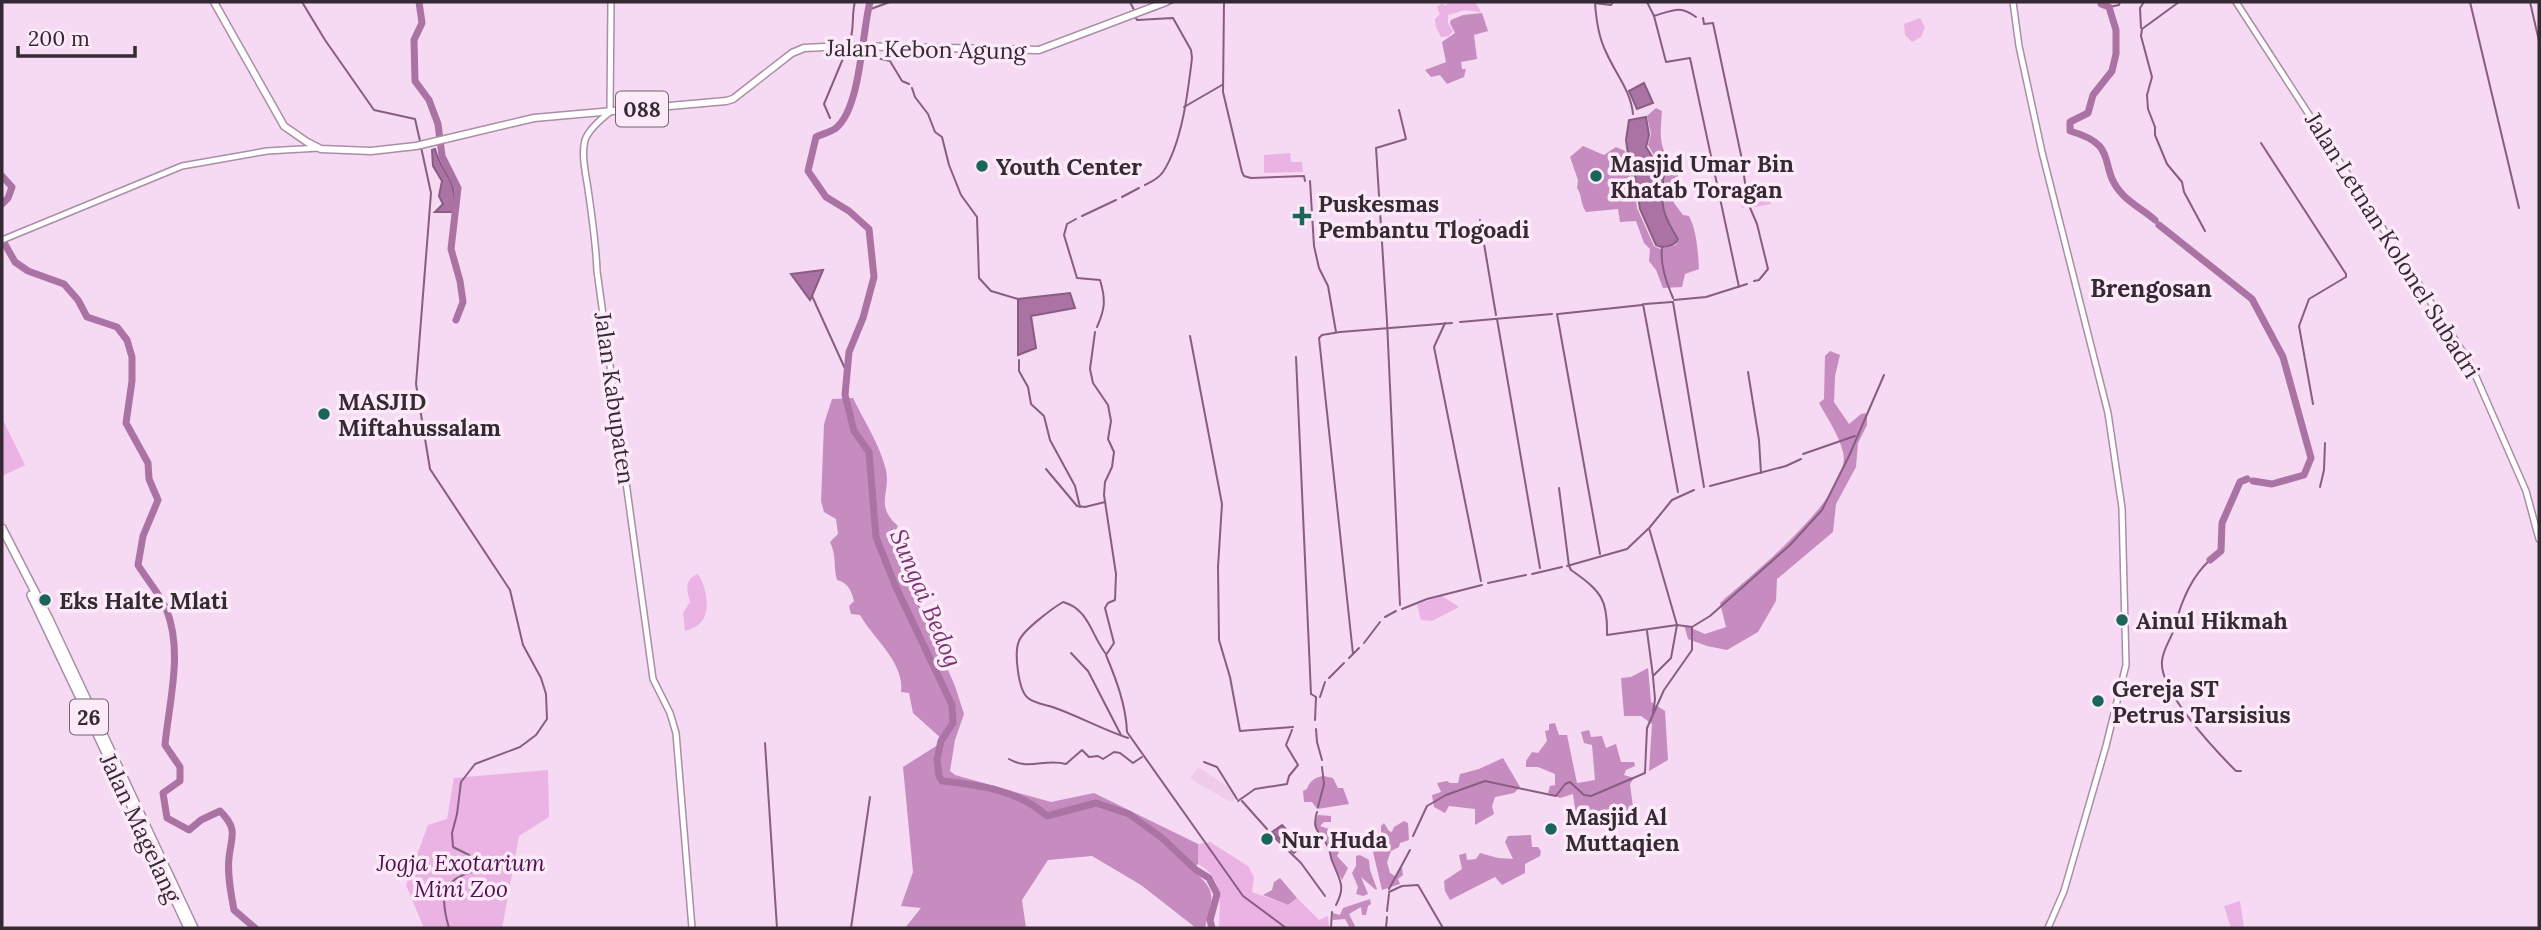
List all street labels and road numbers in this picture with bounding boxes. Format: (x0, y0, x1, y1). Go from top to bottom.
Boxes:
street label: Jalan Kebon Agung (825, 33, 1028, 65)
road number: 088 (616, 92, 668, 126)
street label: Jalan Letnan Kolonel Subadri (2299, 106, 2487, 383)
street label: Jalan Kabupaten (588, 309, 641, 486)
road number: 26 (70, 700, 108, 734)
street label: Jalan Magelang (93, 748, 189, 908)

